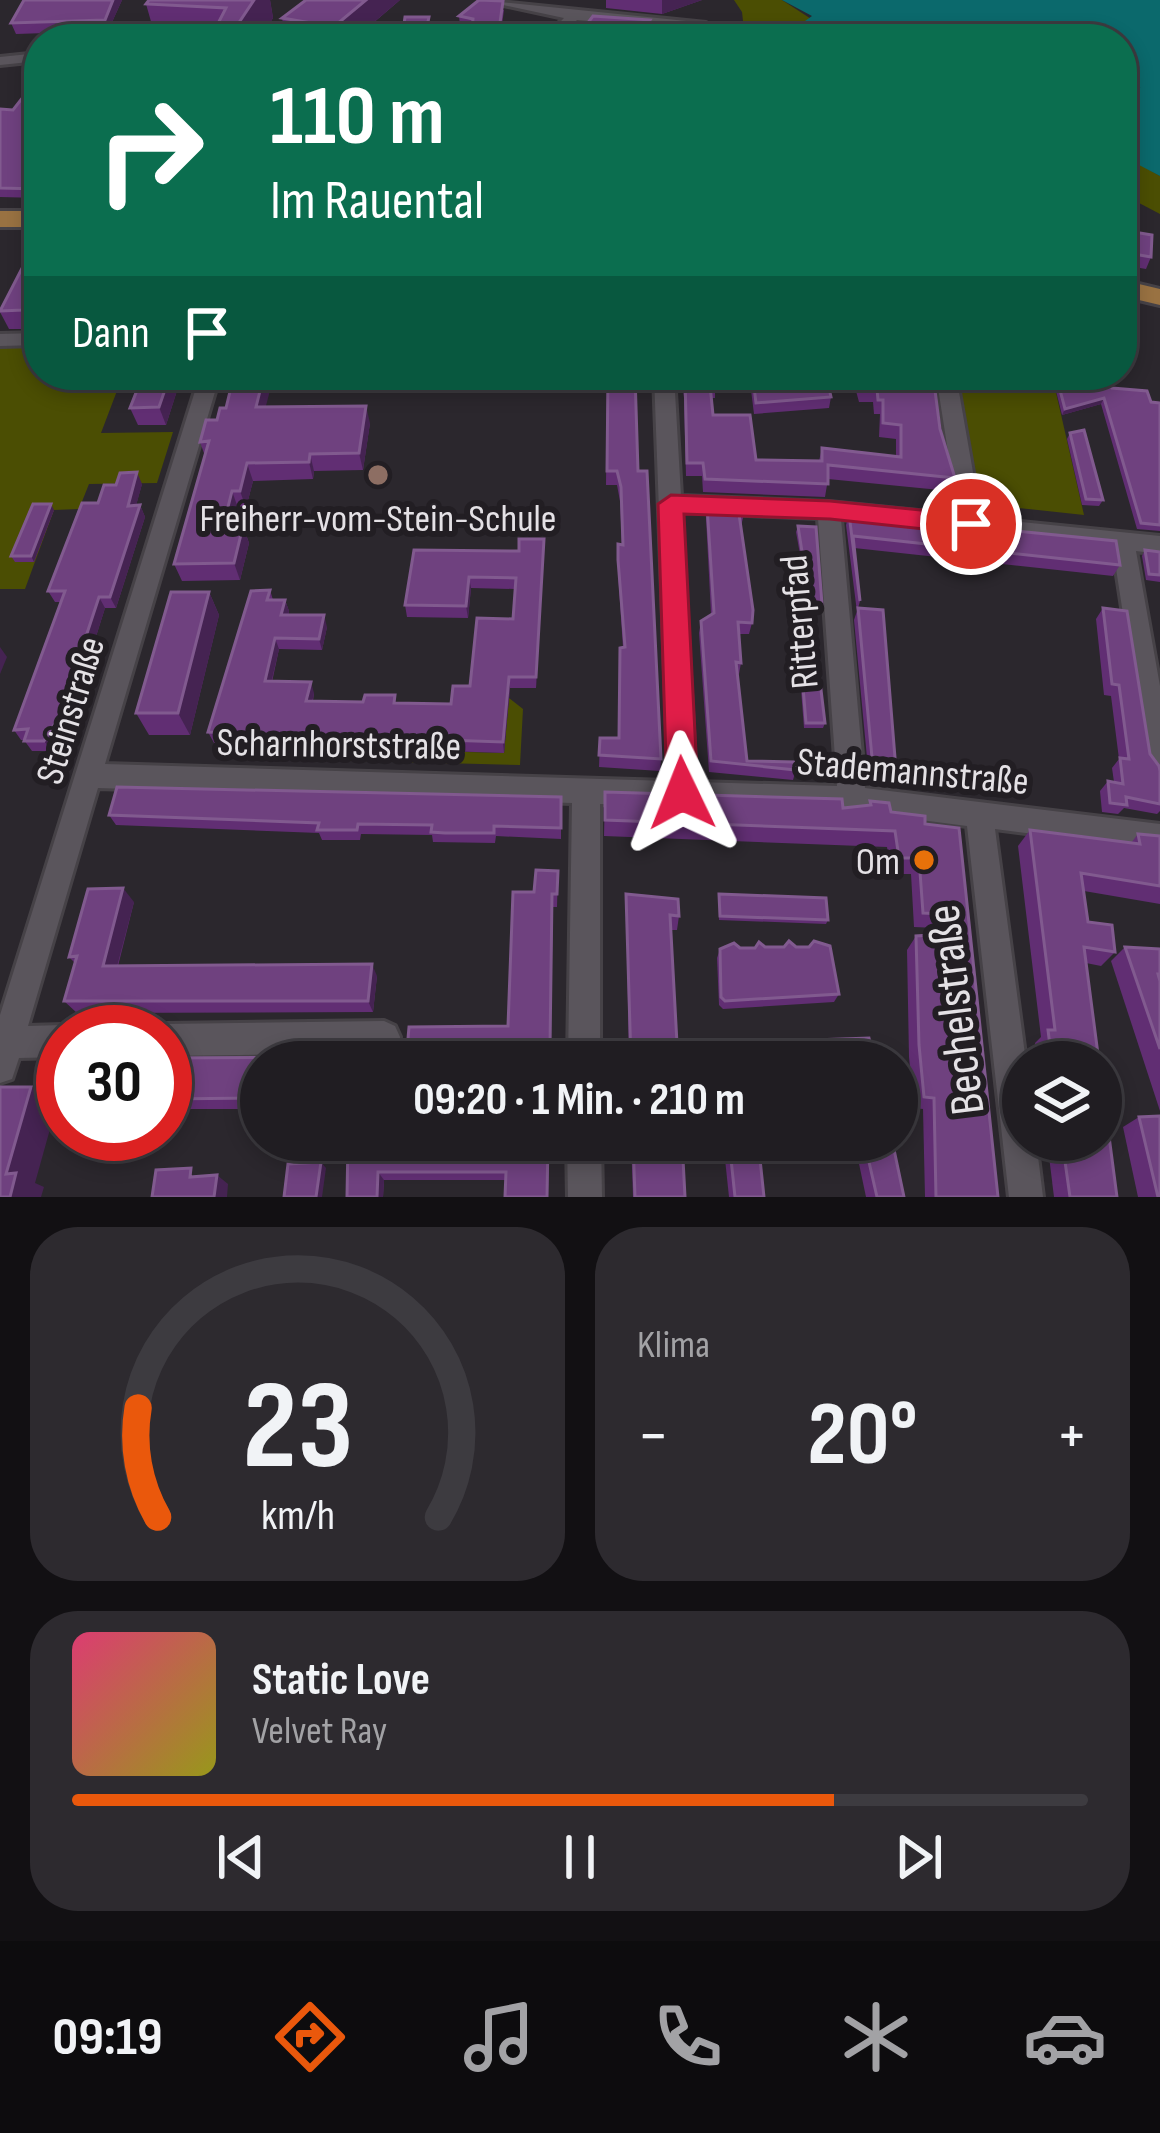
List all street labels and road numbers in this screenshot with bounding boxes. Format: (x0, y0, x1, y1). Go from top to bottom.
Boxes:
street label: Ritterpfad (771, 553, 830, 690)
street label: Steinstraße (27, 631, 116, 790)
street label: Scharnhorststraße (216, 720, 462, 771)
street label: Stademannstraße (795, 739, 1031, 806)
street label: Bechelstraße (915, 901, 998, 1118)

